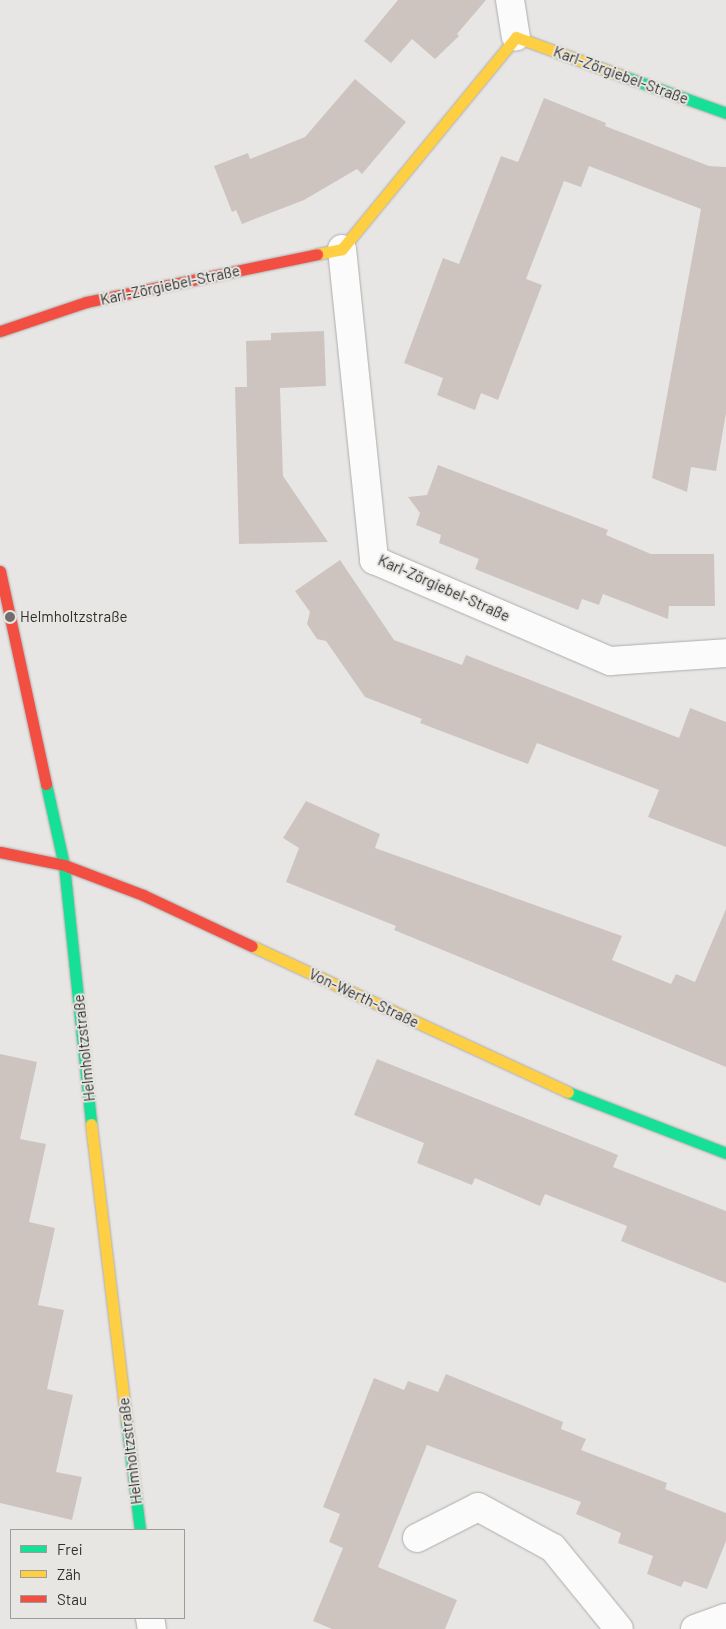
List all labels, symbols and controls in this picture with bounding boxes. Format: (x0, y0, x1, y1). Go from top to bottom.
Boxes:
street label: Karl-Zörgiebel-Straße (551, 42, 691, 108)
street label: Karl-Zörgiebel-Straße (99, 261, 241, 309)
street label: Karl-Zörgiebel-Straße (375, 551, 513, 625)
place label: Helmholtzstraße (20, 608, 127, 626)
marker: Helmholtzstraße (4, 611, 16, 623)
street label: Von-Werth-Straße (306, 965, 422, 1031)
street label: Helmholtzstraße (69, 994, 99, 1102)
street label: Helmholtzstraße (115, 1397, 145, 1505)
legend (10, 1529, 185, 1619)
text: Frei (57, 1540, 83, 1558)
text: Zäh (57, 1565, 81, 1583)
text: Stau (57, 1590, 87, 1608)

